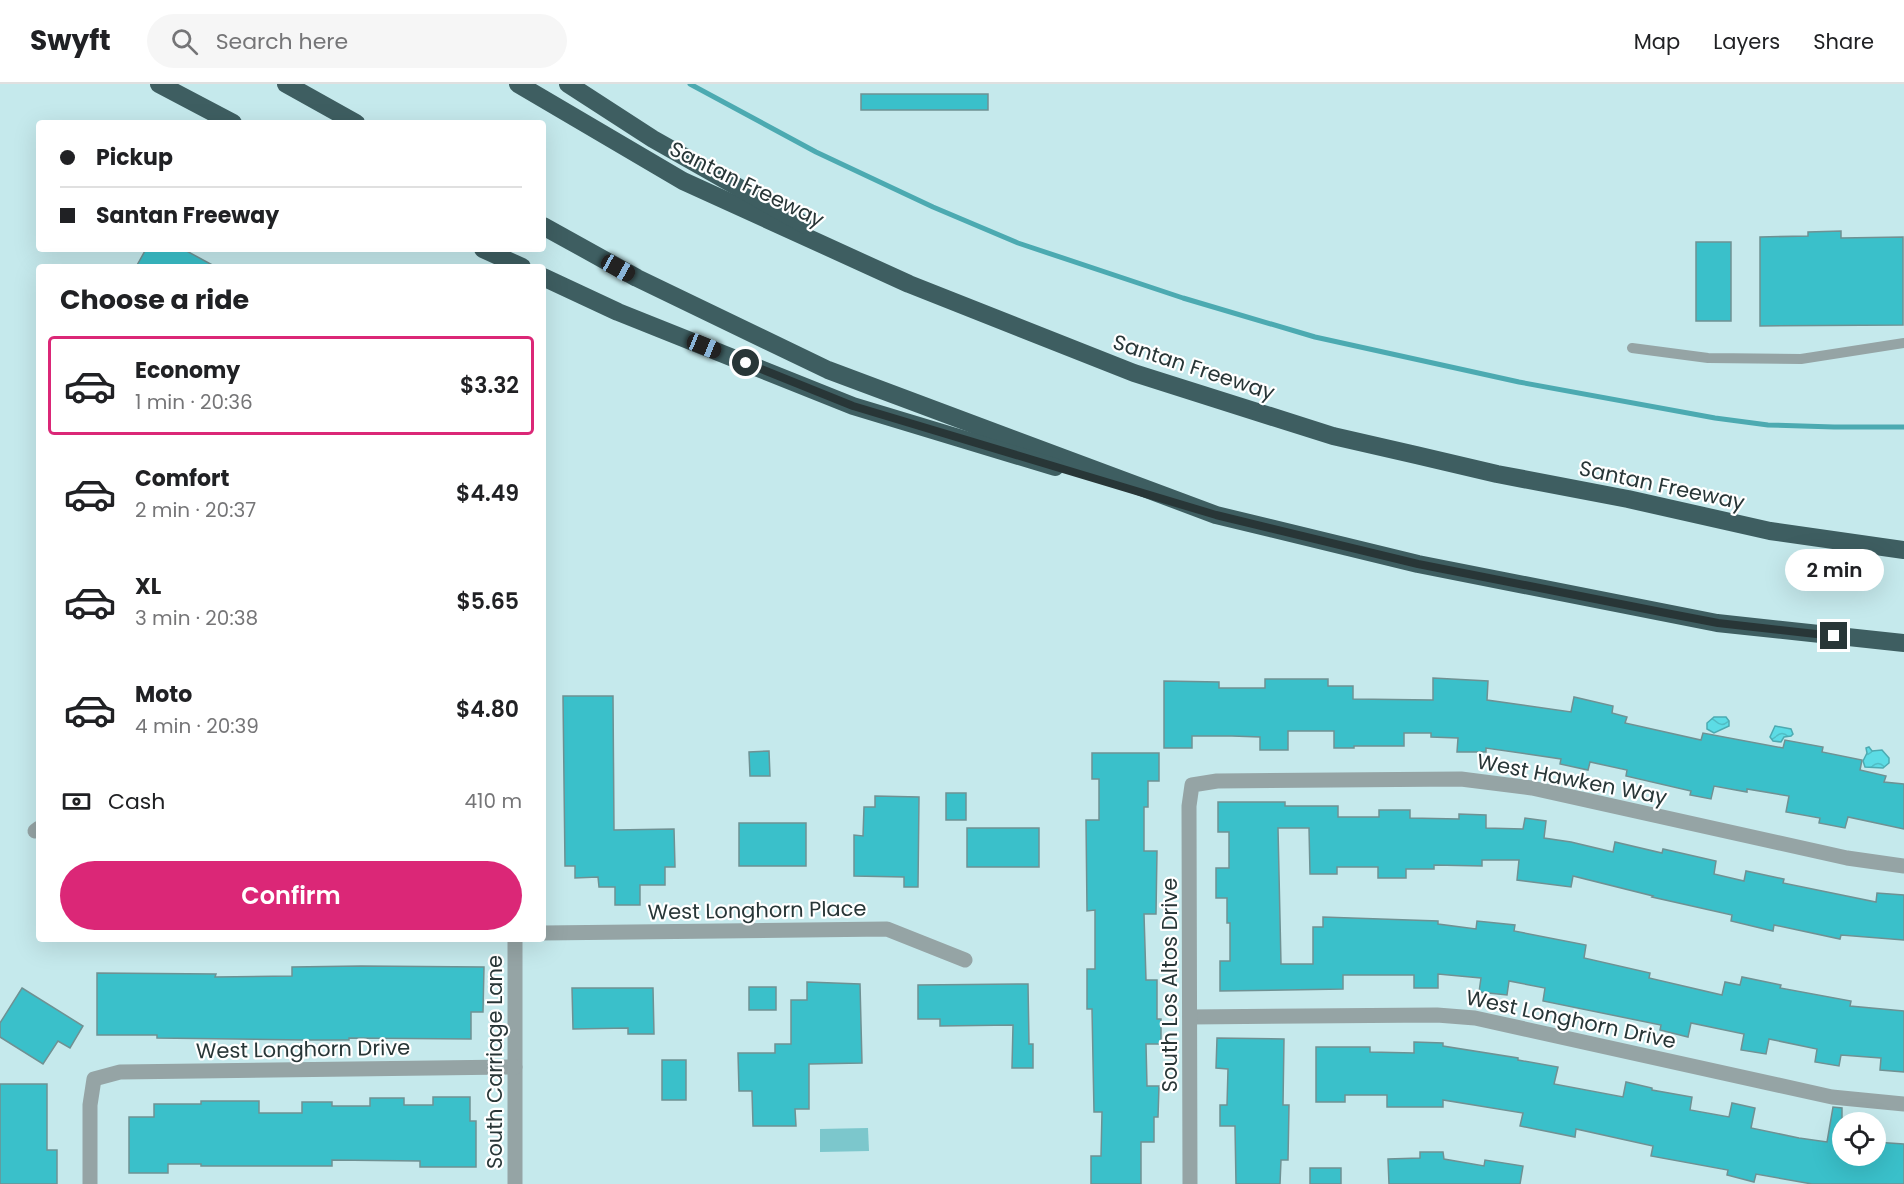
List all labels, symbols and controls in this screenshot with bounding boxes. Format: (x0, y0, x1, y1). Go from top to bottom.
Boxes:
search box (147, 14, 567, 68)
text: Swyft (30, 21, 111, 60)
icon: search (168, 25, 201, 58)
text: Search here (216, 26, 348, 57)
text: Map (1634, 27, 1680, 56)
text: Layers (1713, 27, 1780, 56)
text: Share (1813, 27, 1874, 56)
street label: Santan Freeway (665, 134, 829, 234)
text: Pickup (96, 142, 173, 173)
text: Santan Freeway (96, 200, 279, 231)
car (598, 251, 638, 285)
text: Choose a ride (60, 281, 249, 318)
street label: Santan Freeway (1109, 327, 1279, 407)
car (684, 331, 724, 361)
route start (732, 349, 759, 376)
text: Economy (135, 355, 240, 386)
icon: car (63, 359, 117, 413)
text: $3.32 (460, 370, 519, 401)
text: 1 min · 20:36 (135, 388, 253, 416)
street label: Santan Freeway (1577, 453, 1748, 517)
text: Comfort (135, 463, 229, 494)
icon: car (63, 467, 117, 521)
text: $4.49 (456, 478, 519, 509)
text: 2 min · 20:37 (135, 496, 256, 524)
callout: 2 min (1784, 549, 1884, 591)
text: 2 min (1807, 556, 1862, 584)
text: XL (135, 571, 161, 602)
icon: car (63, 575, 117, 629)
text: $5.65 (456, 586, 519, 617)
text: 3 min · 20:38 (135, 604, 258, 632)
route end (1820, 622, 1847, 649)
text: Moto (135, 679, 192, 710)
icon: car (63, 683, 117, 737)
text: $4.80 (456, 694, 519, 725)
text: 4 min · 20:39 (135, 712, 259, 740)
street label: West Hawken Way (1474, 746, 1670, 812)
icon: cash (60, 785, 93, 818)
text: Cash (108, 786, 165, 817)
text: 410 m (465, 787, 522, 815)
button: Confirm (60, 861, 522, 930)
street label: South Los Altos Drive (1155, 878, 1184, 1092)
street label: West Longhorn Place (647, 894, 867, 926)
street label: South Carriage Lane (480, 955, 509, 1169)
street label: West Longhorn Drive (1463, 983, 1679, 1055)
street label: West Longhorn Drive (196, 1033, 410, 1065)
map controls (1832, 1112, 1886, 1166)
button: locate (1832, 1112, 1886, 1166)

